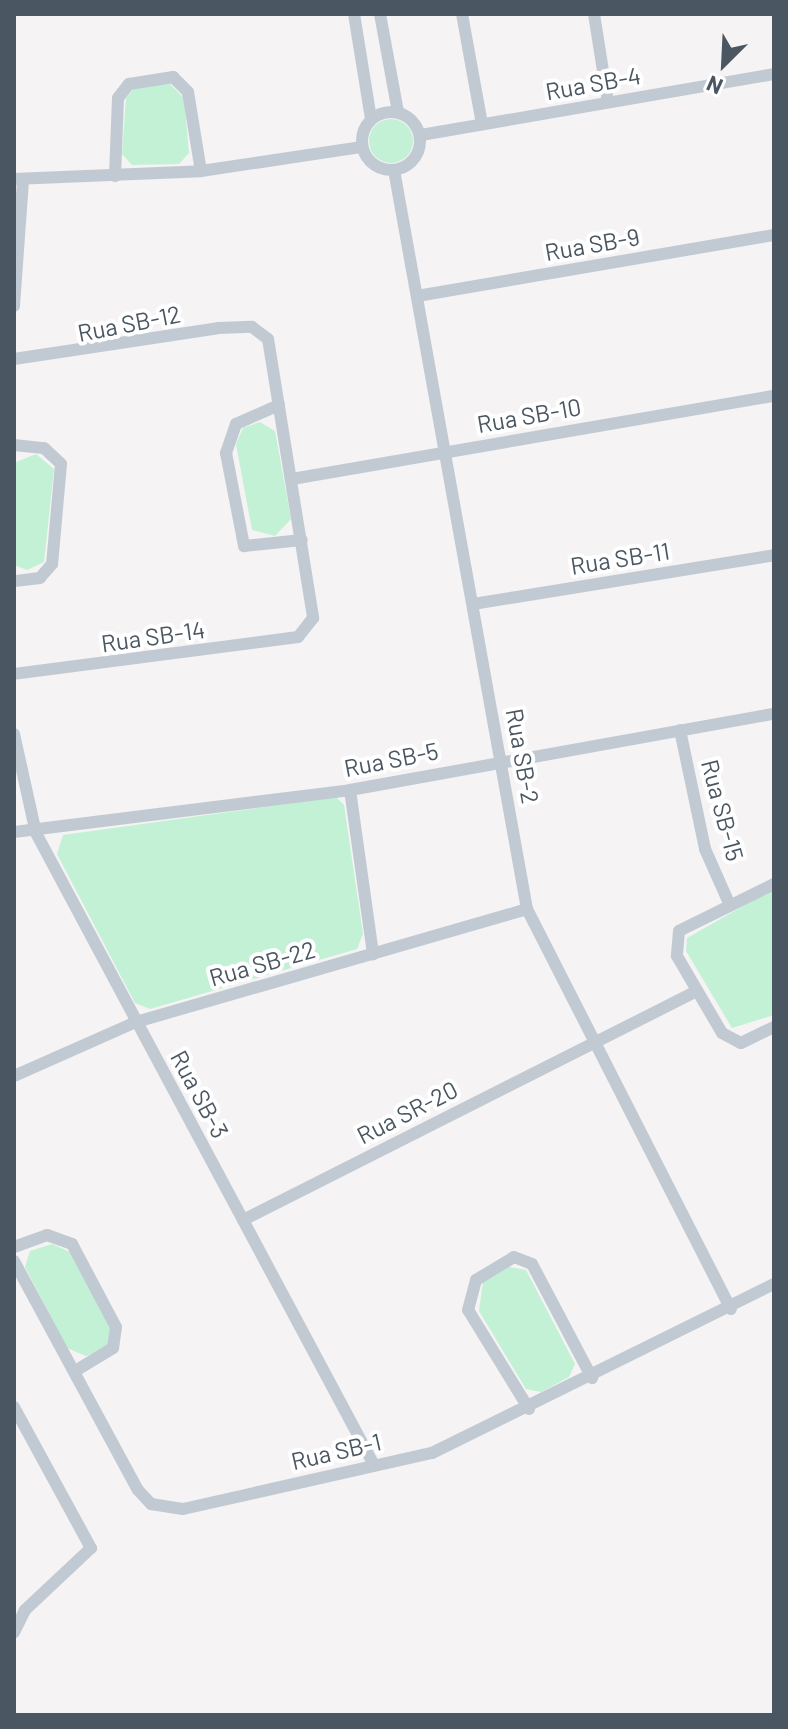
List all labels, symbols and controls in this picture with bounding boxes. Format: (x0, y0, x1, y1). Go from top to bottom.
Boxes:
north arrow (684, 24, 764, 104)
street label: Rua SB-4 (543, 60, 643, 106)
text: N (702, 71, 726, 101)
street label: Rua SB-9 (542, 222, 642, 266)
street label: Rua SB-12 (75, 299, 183, 347)
street label: Rua SB-10 (475, 392, 583, 438)
street label: Rua SB-11 (568, 536, 672, 580)
street label: Rua SB-14 (99, 614, 207, 658)
street label: Rua SB-2 (500, 706, 546, 806)
street label: Rua SB-5 (341, 736, 441, 782)
street label: Rua SB-15 (696, 756, 750, 864)
street label: Rua SB-22 (206, 934, 318, 992)
street label: Rua SB-3 (165, 1045, 235, 1143)
street label: Rua SR-20 (352, 1074, 462, 1150)
street label: Rua SB-1 (288, 1427, 384, 1475)

